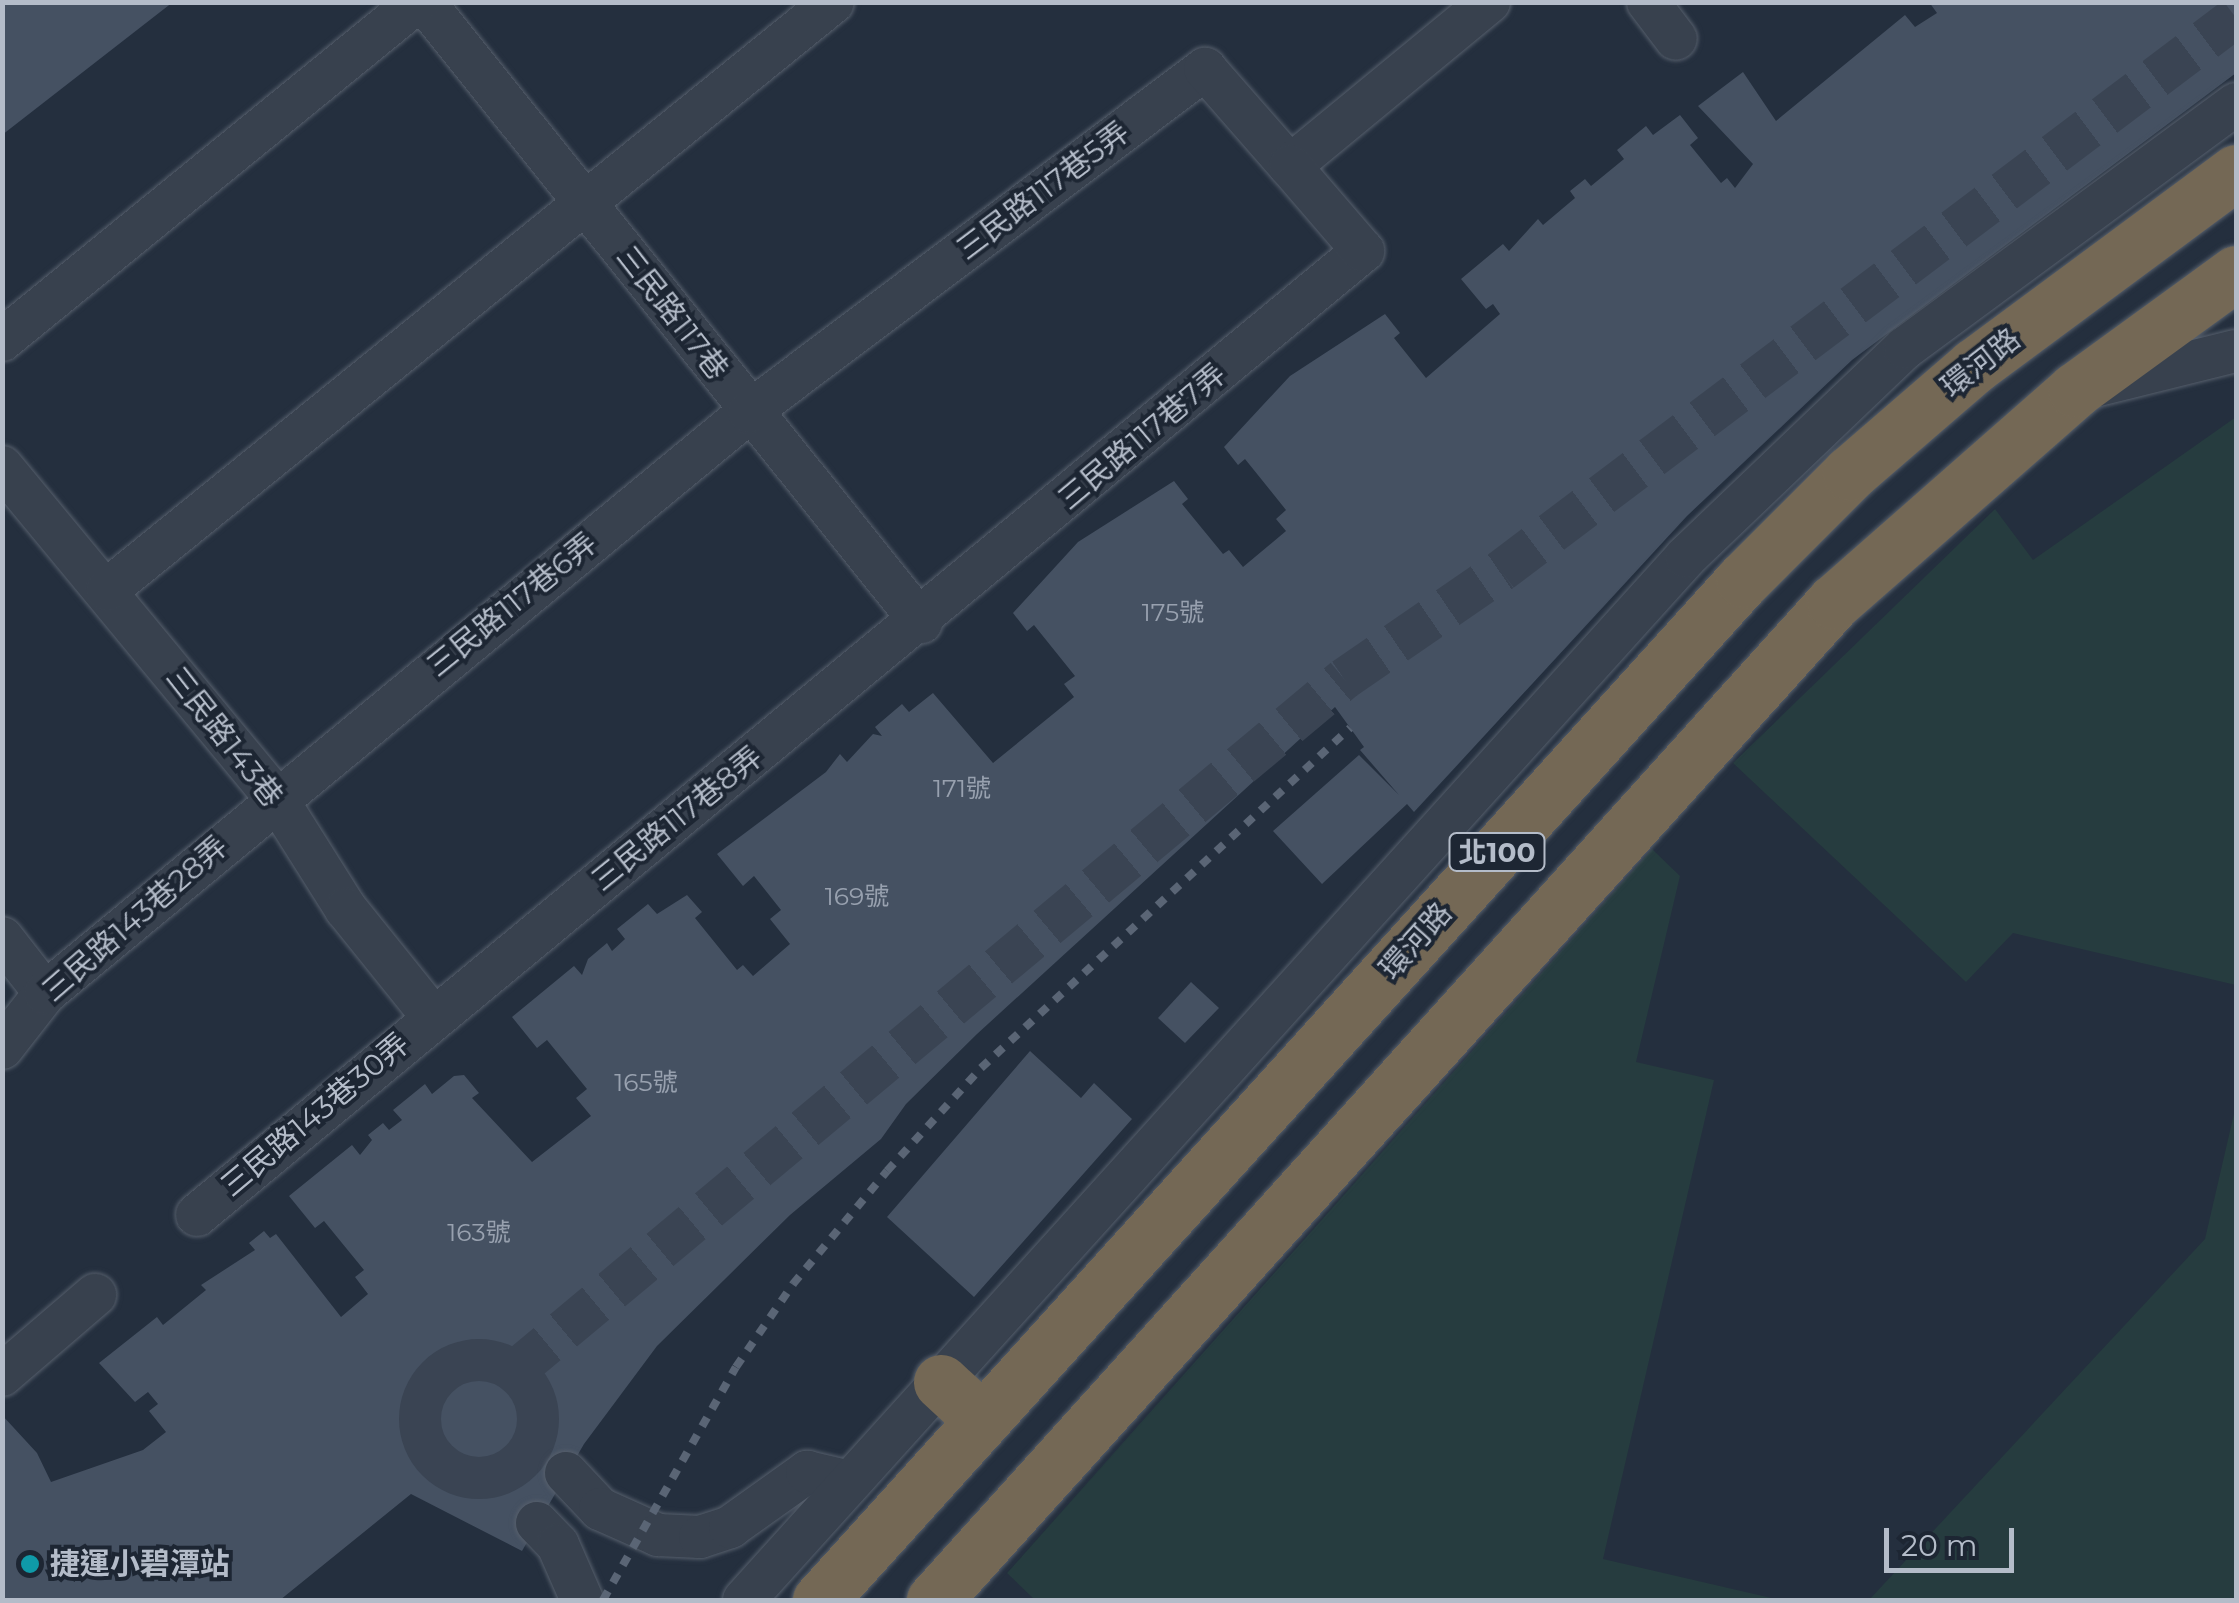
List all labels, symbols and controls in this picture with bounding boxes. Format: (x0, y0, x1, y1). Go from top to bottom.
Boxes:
street label: 三民路117巷5弄 (950, 115, 1136, 267)
street label: 三民路117巷 (609, 239, 735, 387)
street label: 環河路 (1934, 321, 2028, 405)
street label: 三民路117巷7弄 (1051, 357, 1233, 517)
street label: 三民路117巷6弄 (420, 526, 604, 684)
house number: 175號 (1142, 597, 1204, 627)
street label: 三民路143巷 (158, 660, 290, 814)
street label: 三民路117巷8弄 (585, 739, 769, 899)
house number: 171號 (933, 773, 991, 803)
street label: 三民路143巷28弄 (35, 829, 235, 1009)
road number: 北100 (1447, 829, 1547, 875)
house number: 169號 (825, 881, 889, 911)
street label: 環河路 (1373, 896, 1459, 986)
street label: 三民路143巷30弄 (214, 1026, 416, 1204)
house number: 165號 (614, 1067, 678, 1097)
house number: 163號 (447, 1217, 511, 1247)
scale bar (1889, 1508, 2019, 1570)
text: 20 m (1901, 1527, 1978, 1564)
place label: 捷運小碧潭站 (50, 1546, 230, 1582)
marker: 捷運小碧潭站 (19, 1553, 41, 1575)

